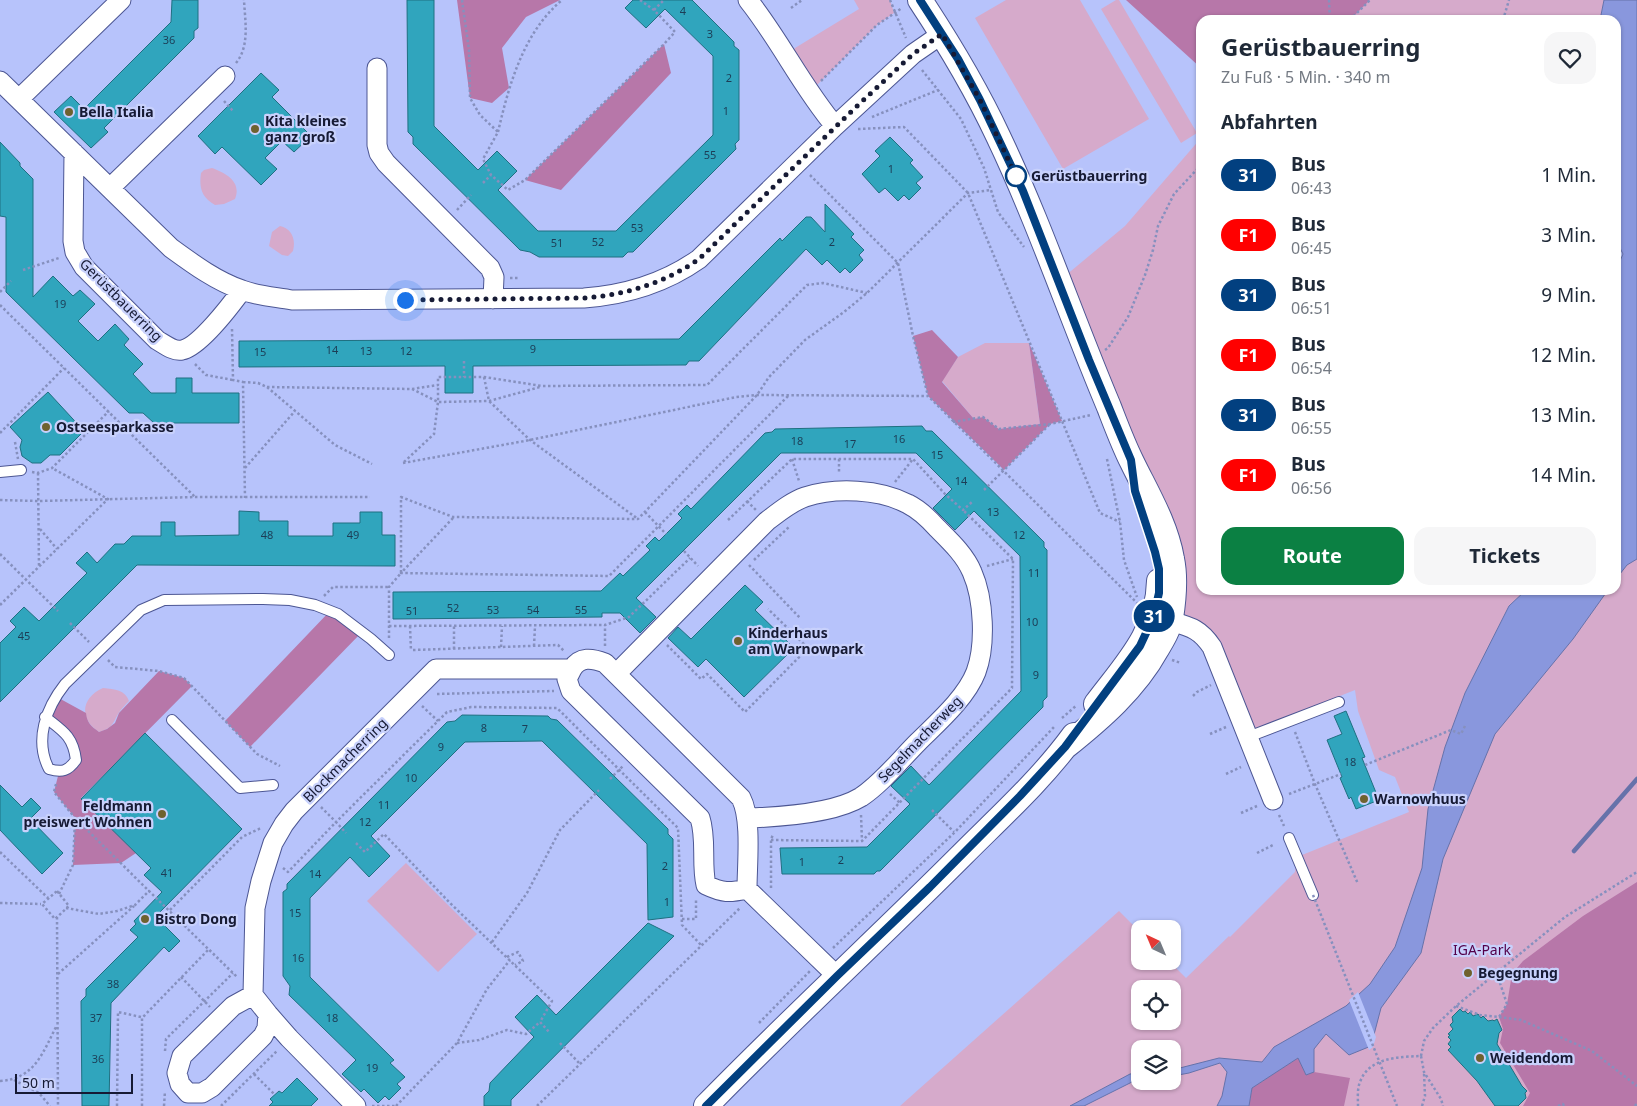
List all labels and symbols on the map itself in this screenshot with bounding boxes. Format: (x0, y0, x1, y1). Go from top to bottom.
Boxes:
house number: 4 (680, 3, 687, 18)
house number: 3 (707, 26, 713, 41)
house number: 36 (163, 32, 175, 47)
house number: 2 (726, 70, 732, 85)
place label: Bella Italia (79, 102, 154, 121)
house number: 1 (723, 103, 729, 118)
marker: Bella Italia (63, 106, 75, 118)
place label: Kita kleines ganz groß (265, 111, 346, 146)
marker: Kita kleines ganz groß (249, 123, 261, 135)
house number: 55 (704, 147, 716, 162)
house number: 1 (888, 161, 894, 176)
marker: Gerüstbauerring (1005, 165, 1027, 187)
place label: Gerüstbauerring (1031, 166, 1147, 185)
house number: 53 (631, 220, 643, 235)
house number: 52 (592, 234, 604, 249)
house number: 2 (829, 234, 835, 249)
house number: 51 (551, 235, 563, 250)
street label: Gerüstbauerring (76, 254, 167, 345)
your location (393, 288, 418, 313)
house number: 19 (54, 296, 66, 311)
house number: 9 (530, 341, 536, 356)
house number: 14 (326, 342, 339, 357)
house number: 13 (360, 343, 372, 358)
house number: 12 (400, 343, 412, 358)
house number: 15 (254, 344, 266, 359)
place label: Ostseesparkasse (56, 417, 174, 436)
marker: Ostseesparkasse (40, 421, 52, 433)
house number: 16 (893, 431, 905, 446)
house number: 18 (791, 433, 803, 448)
house number: 17 (844, 436, 856, 451)
house number: 15 (931, 447, 943, 462)
house number: 14 (955, 473, 968, 488)
house number: 13 (987, 504, 999, 519)
house number: 48 (261, 527, 273, 542)
house number: 49 (347, 527, 359, 542)
house number: 12 (1013, 527, 1025, 542)
house number: 11 (1028, 565, 1040, 580)
house number: 52 (447, 600, 459, 615)
line badge: 31 (1132, 600, 1176, 632)
house number: 53 (487, 602, 499, 617)
house number: 54 (527, 602, 540, 617)
house number: 55 (575, 602, 587, 617)
house number: 51 (406, 603, 418, 618)
house number: 10 (1026, 614, 1038, 629)
place label: Kinderhaus am Warnowpark (748, 623, 864, 658)
house number: 45 (18, 628, 30, 643)
marker: Kinderhaus am Warnowpark (732, 635, 744, 647)
house number: 9 (1033, 667, 1039, 682)
street label: Segelmacherweg (873, 691, 966, 786)
street label: Blockmacherring (298, 713, 391, 806)
house number: 8 (481, 720, 487, 735)
house number: 7 (522, 721, 528, 736)
house number: 9 (438, 739, 444, 754)
house number: 18 (1344, 754, 1356, 769)
house number: 10 (405, 770, 417, 785)
place label: Warnowhuus (1374, 789, 1466, 808)
marker: Warnowhuus (1358, 793, 1370, 805)
place label: Feldmann preiswert Wohnen (24, 796, 152, 831)
house number: 11 (378, 797, 390, 812)
marker: Feldmann preiswert Wohnen (156, 808, 168, 820)
house number: 12 (359, 814, 371, 829)
house number: 2 (838, 852, 844, 867)
house number: 1 (799, 854, 805, 869)
house number: 2 (662, 858, 668, 873)
house number: 41 (161, 865, 173, 880)
house number: 14 (309, 866, 322, 881)
house number: 1 (664, 894, 670, 909)
house number: 15 (289, 905, 301, 920)
place label: Bistro Dong (155, 909, 237, 928)
marker: Bistro Dong (139, 913, 151, 925)
north arrow (1131, 920, 1181, 970)
park label: IGA-Park (1453, 940, 1512, 959)
house number: 16 (292, 950, 304, 965)
place label: Begegnung (1478, 963, 1558, 982)
marker: Begegnung (1462, 967, 1474, 979)
house number: 38 (107, 976, 119, 991)
house number: 37 (90, 1010, 102, 1025)
house number: 18 (326, 1010, 338, 1025)
place label: Weidendom (1490, 1048, 1573, 1067)
house number: 36 (92, 1051, 104, 1066)
marker: Weidendom (1474, 1052, 1486, 1064)
house number: 19 (366, 1060, 378, 1075)
scale bar (15, 1071, 132, 1094)

